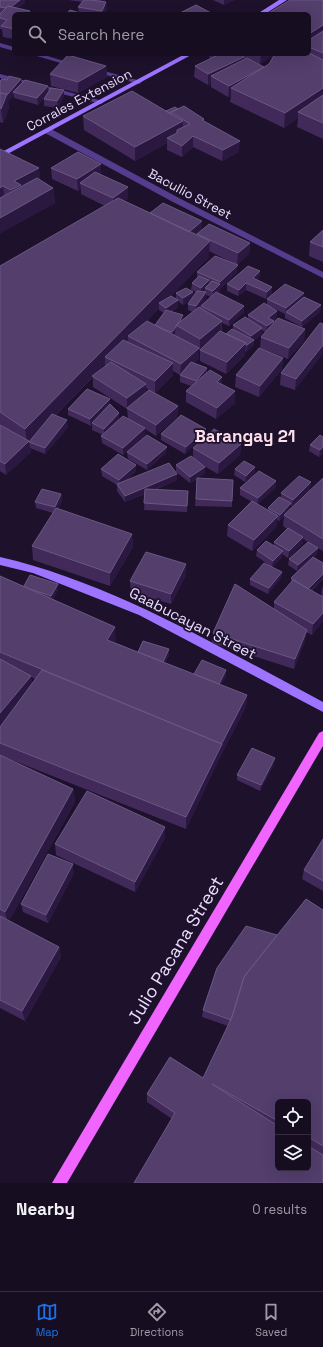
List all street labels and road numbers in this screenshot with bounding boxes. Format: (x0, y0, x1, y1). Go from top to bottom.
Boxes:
street label: Corrales Extension (23, 65, 135, 135)
street label: Bacullio Street (145, 165, 235, 223)
street label: Gaabucayan Street (126, 583, 260, 663)
street label: Julio Pacana Street (122, 872, 228, 1028)

